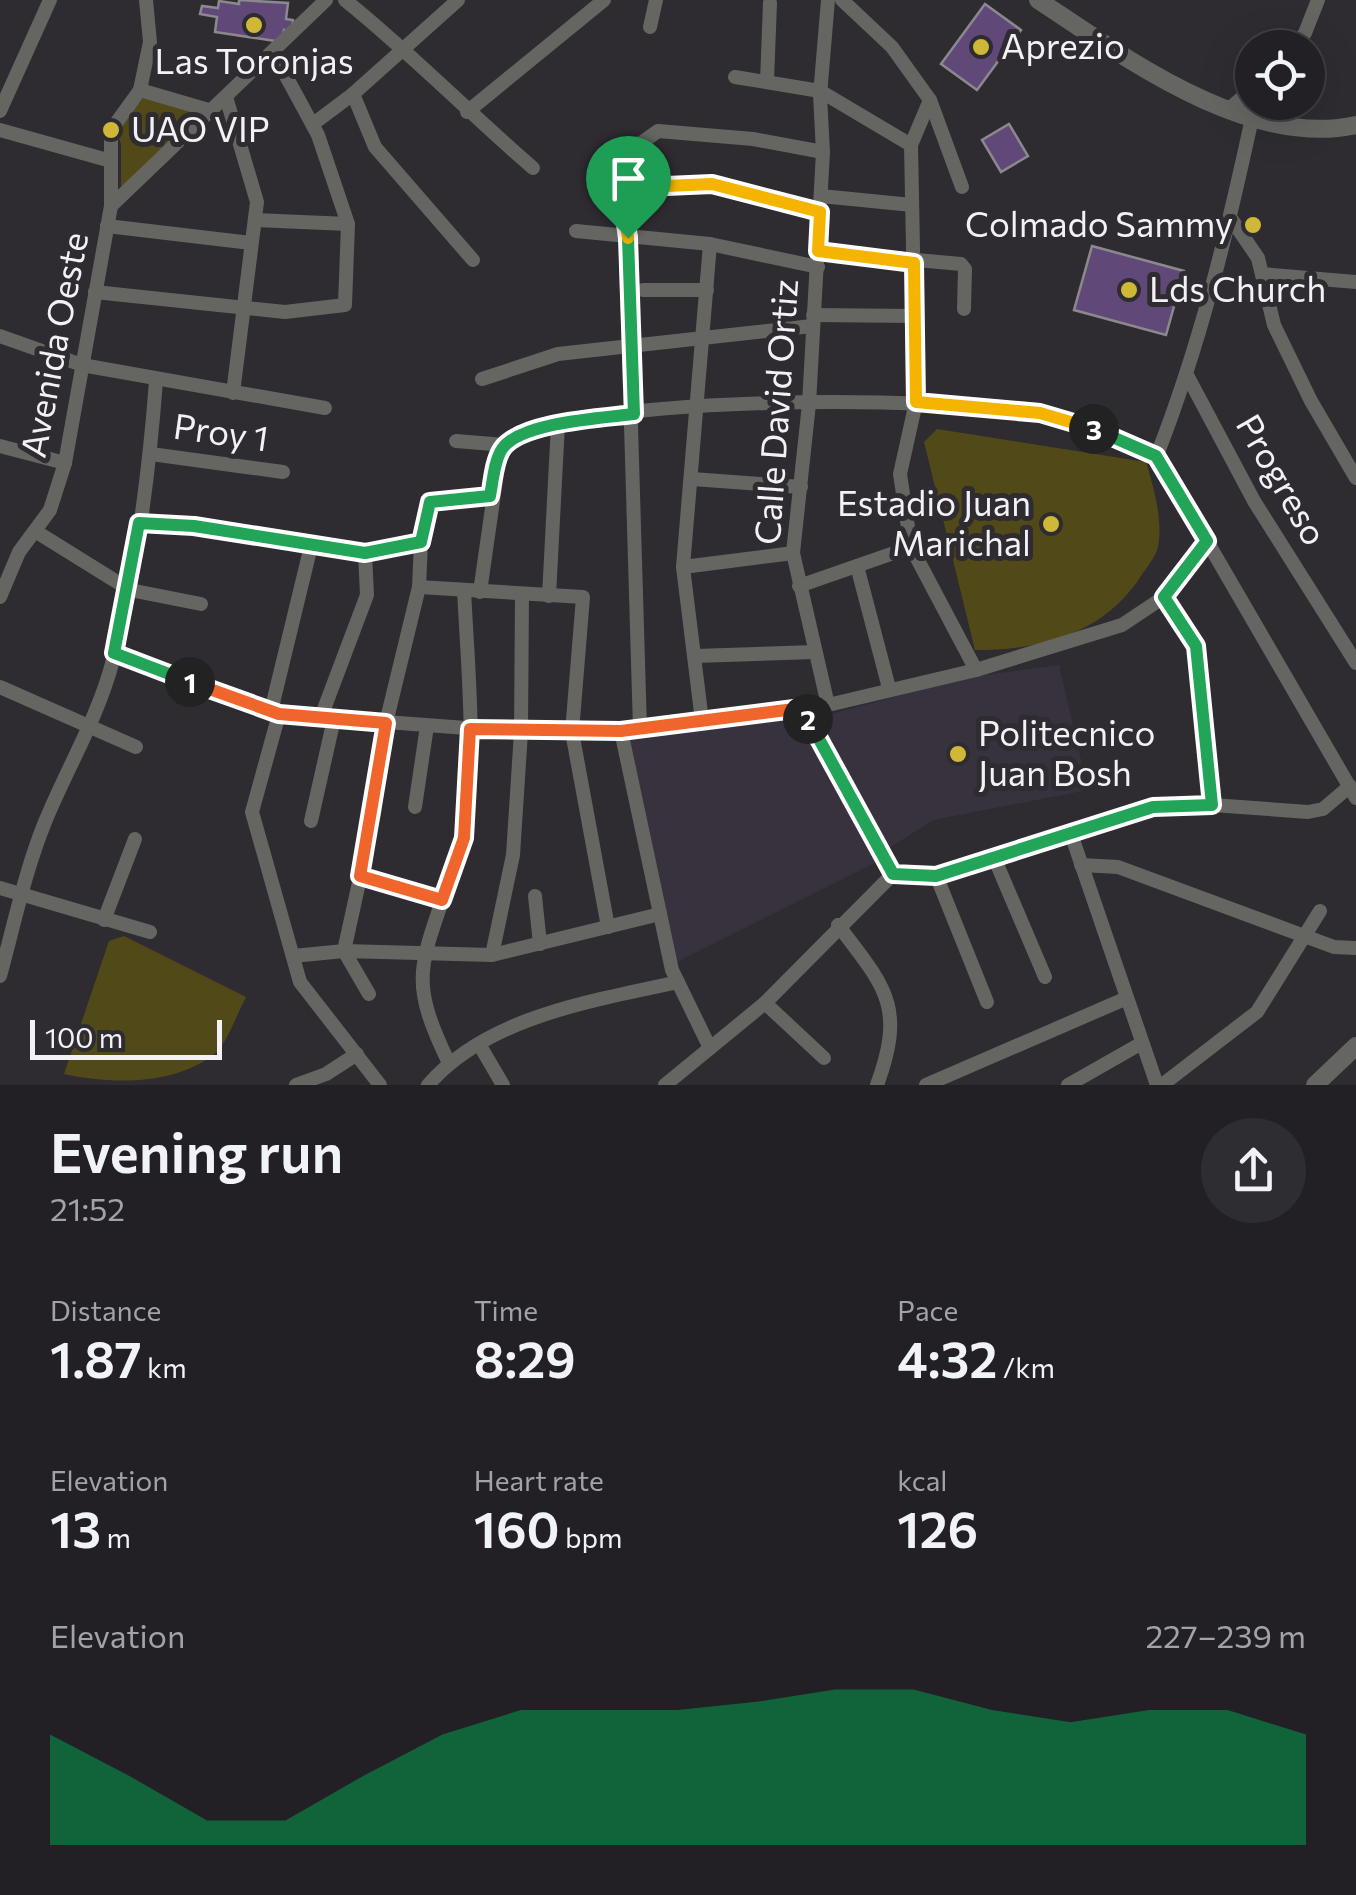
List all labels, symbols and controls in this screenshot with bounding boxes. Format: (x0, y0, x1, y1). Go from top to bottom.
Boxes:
marker: Las Toronjas (243, 14, 265, 36)
place label: Aprezio (1001, 23, 1125, 66)
map controls (1235, 30, 1325, 120)
button: locate (1235, 30, 1325, 120)
marker: Aprezio (970, 36, 992, 58)
place label: Las Toronjas (154, 38, 354, 81)
place label: UAO VIP (131, 106, 270, 149)
marker: UAO VIP (100, 119, 122, 141)
pin (586, 136, 671, 239)
icon: arrive (601, 151, 656, 206)
place label: Colmado Sammy (965, 201, 1233, 244)
marker: Colmado Sammy (1242, 214, 1264, 236)
street label: Avenida Oeste (10, 228, 95, 461)
place label: Lds Church (1149, 266, 1326, 309)
street label: Calle David Ortiz (744, 278, 805, 546)
marker: Lds Church (1118, 279, 1140, 301)
street label: Proy 1 (171, 403, 272, 458)
pin: 3 (1069, 404, 1119, 454)
street label: Progreso (1229, 406, 1338, 552)
text: 3 (1086, 412, 1102, 446)
place label: Estadio Juan Marichal (837, 480, 1031, 563)
marker: Estadio Juan Marichal (1040, 513, 1062, 535)
pin: 1 (165, 657, 215, 707)
text: 1 (184, 665, 196, 699)
pin: 2 (783, 694, 833, 744)
text: 2 (800, 702, 816, 736)
place label: Politecnico Juan Bosh (978, 710, 1155, 793)
marker: Politecnico Juan Bosh (947, 743, 969, 765)
scale bar (30, 1015, 222, 1060)
text: 100 m (45, 1020, 123, 1054)
text: Evening run (50, 1117, 343, 1184)
button: share (1201, 1118, 1306, 1223)
text: 21:52 (50, 1188, 125, 1228)
text: Distance (50, 1293, 161, 1327)
text: Time (474, 1293, 538, 1327)
text: Pace (897, 1293, 958, 1327)
text: 1.87 (50, 1327, 142, 1388)
text: 8:29 (474, 1327, 576, 1388)
text: 4:32 (897, 1327, 997, 1388)
text: km (142, 1350, 187, 1384)
text: /km (997, 1350, 1055, 1384)
text: Elevation (50, 1463, 168, 1497)
text: Heart rate (474, 1463, 604, 1497)
text: kcal (897, 1463, 947, 1497)
text: 13 (50, 1497, 101, 1558)
text: 160 (474, 1497, 560, 1558)
text: 126 (897, 1497, 978, 1558)
text: m (101, 1520, 131, 1554)
text: bpm (560, 1520, 623, 1554)
text: Elevation (50, 1615, 185, 1655)
text: 227–239 m (1145, 1615, 1306, 1655)

